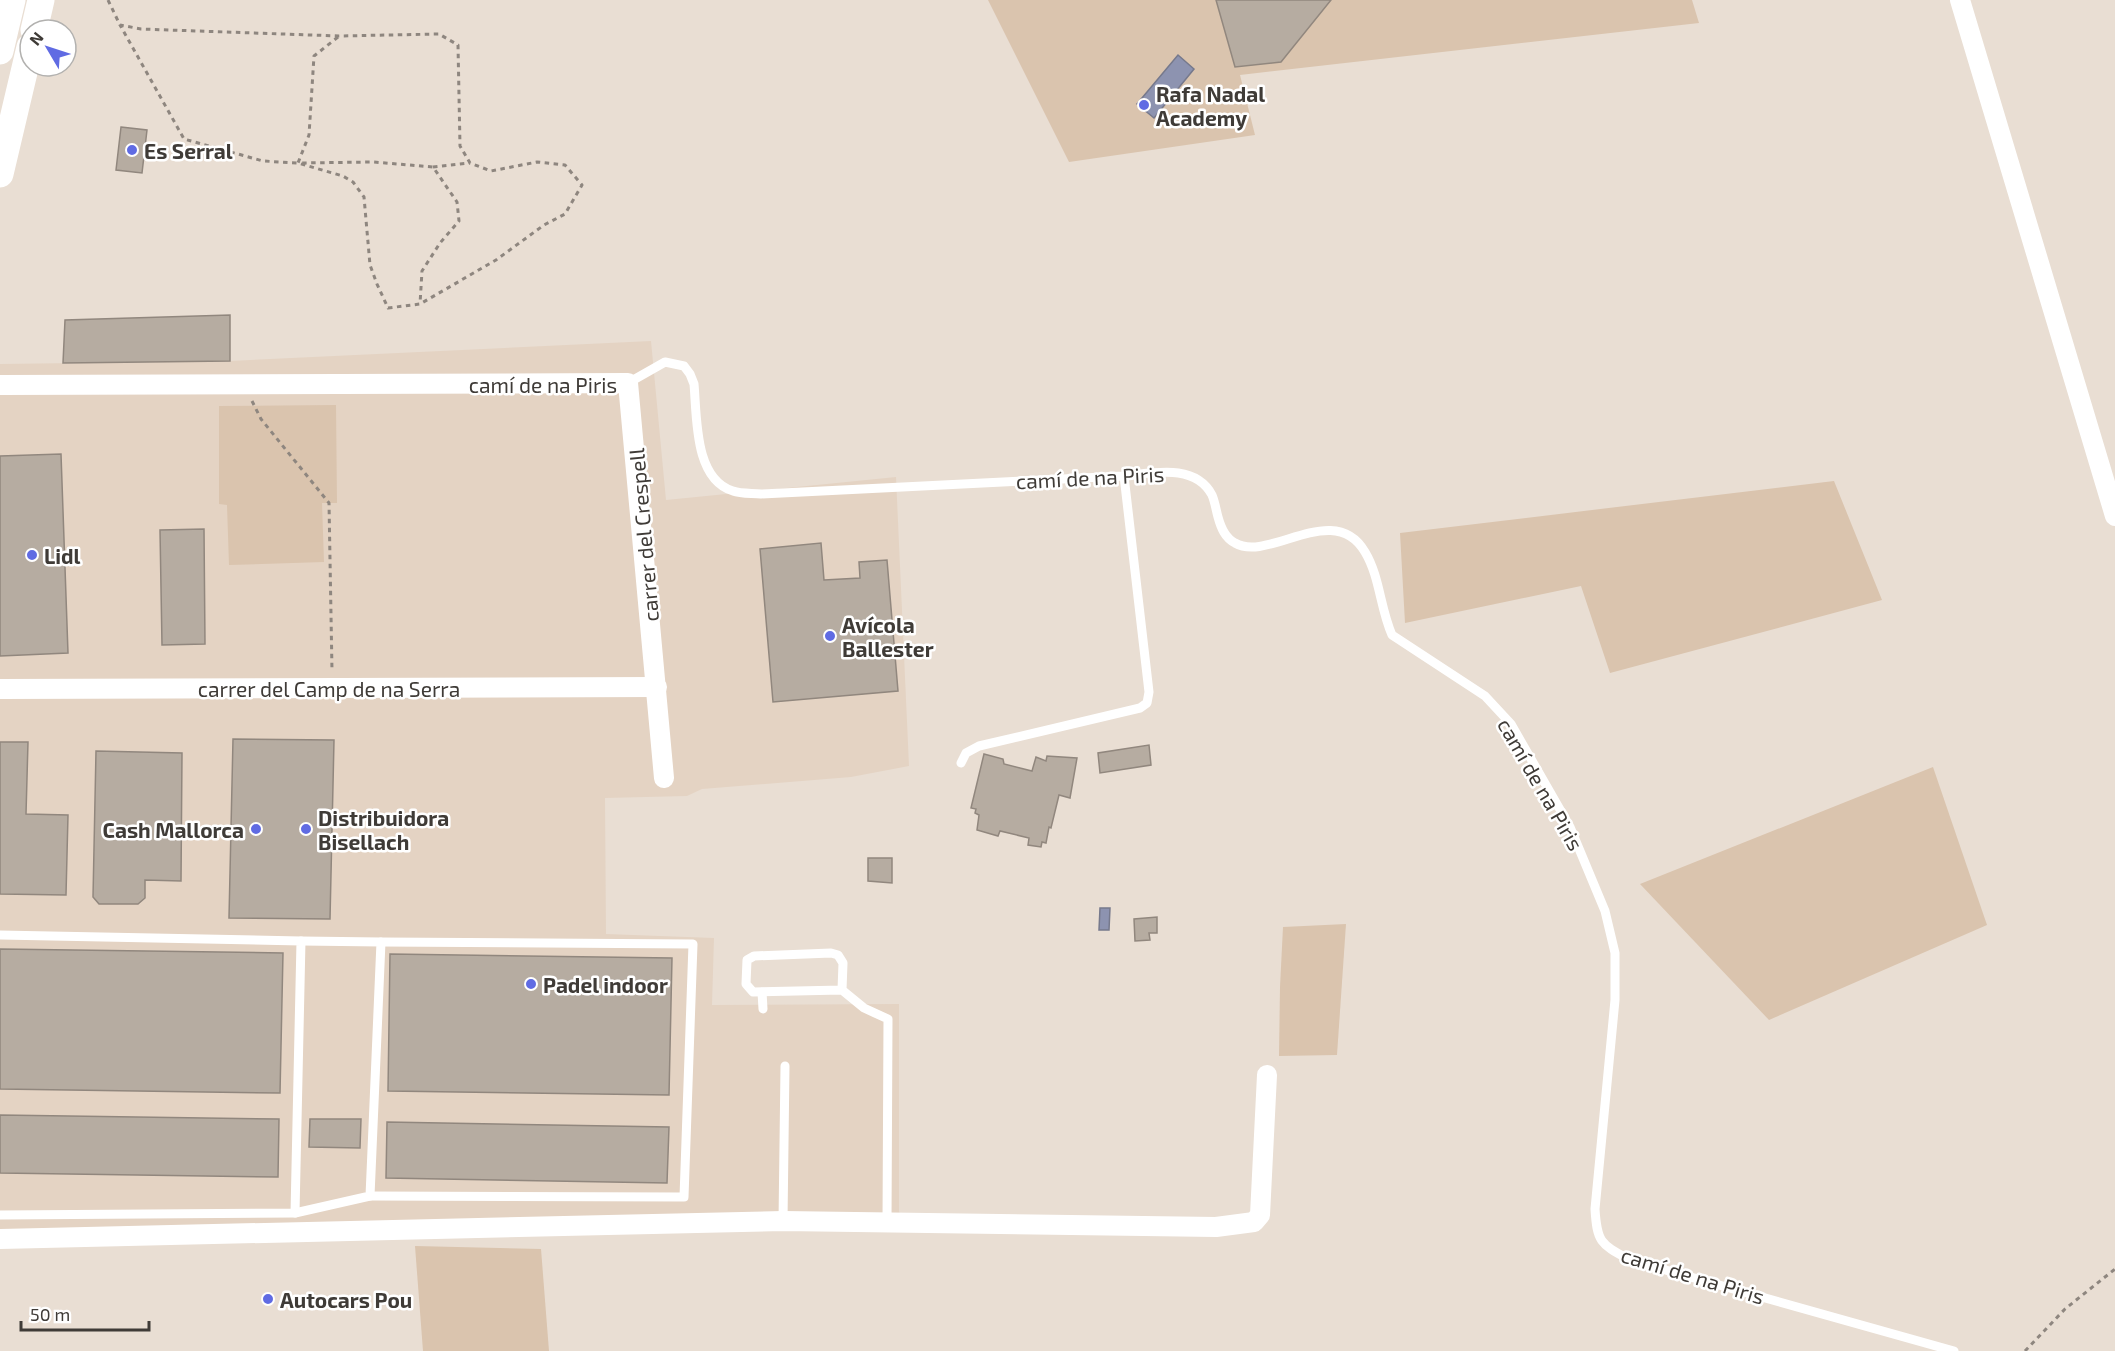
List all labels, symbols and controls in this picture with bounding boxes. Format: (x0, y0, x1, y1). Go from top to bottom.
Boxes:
north arrow (18, 18, 78, 78)
text: N (25, 28, 47, 49)
place label: Rafa Nadal Academy (1156, 81, 1265, 131)
marker: Rafa Nadal Academy (1137, 98, 1151, 112)
place label: Es Serral (144, 138, 233, 163)
marker: Es Serral (125, 143, 139, 157)
street label: camí de na Piris (469, 372, 617, 397)
street label: carrer del Crespell (623, 446, 663, 623)
street label: camí de na Piris (1015, 461, 1165, 493)
place label: Lidl (44, 543, 81, 568)
marker: Lidl (25, 548, 39, 562)
place label: Avícola Ballester (842, 612, 934, 661)
marker: Avícola Ballester (823, 629, 837, 643)
street label: carrer del Camp de na Serra (198, 676, 460, 701)
street label: camí de na Piris (1493, 713, 1589, 855)
place label: Distribuidora Bisellach (318, 805, 449, 854)
place label: Cash Mallorca (103, 817, 244, 842)
marker: Cash Mallorca (249, 822, 263, 836)
marker: Distribuidora Bisellach (299, 822, 313, 836)
place label: Padel indoor (543, 972, 668, 997)
marker: Padel indoor (524, 977, 538, 991)
street label: camí de na Piris (1618, 1241, 1768, 1309)
place label: Autocars Pou (280, 1287, 412, 1312)
marker: Autocars Pou (261, 1292, 275, 1306)
scale bar (21, 1294, 148, 1332)
text: 50 m (30, 1303, 70, 1325)

